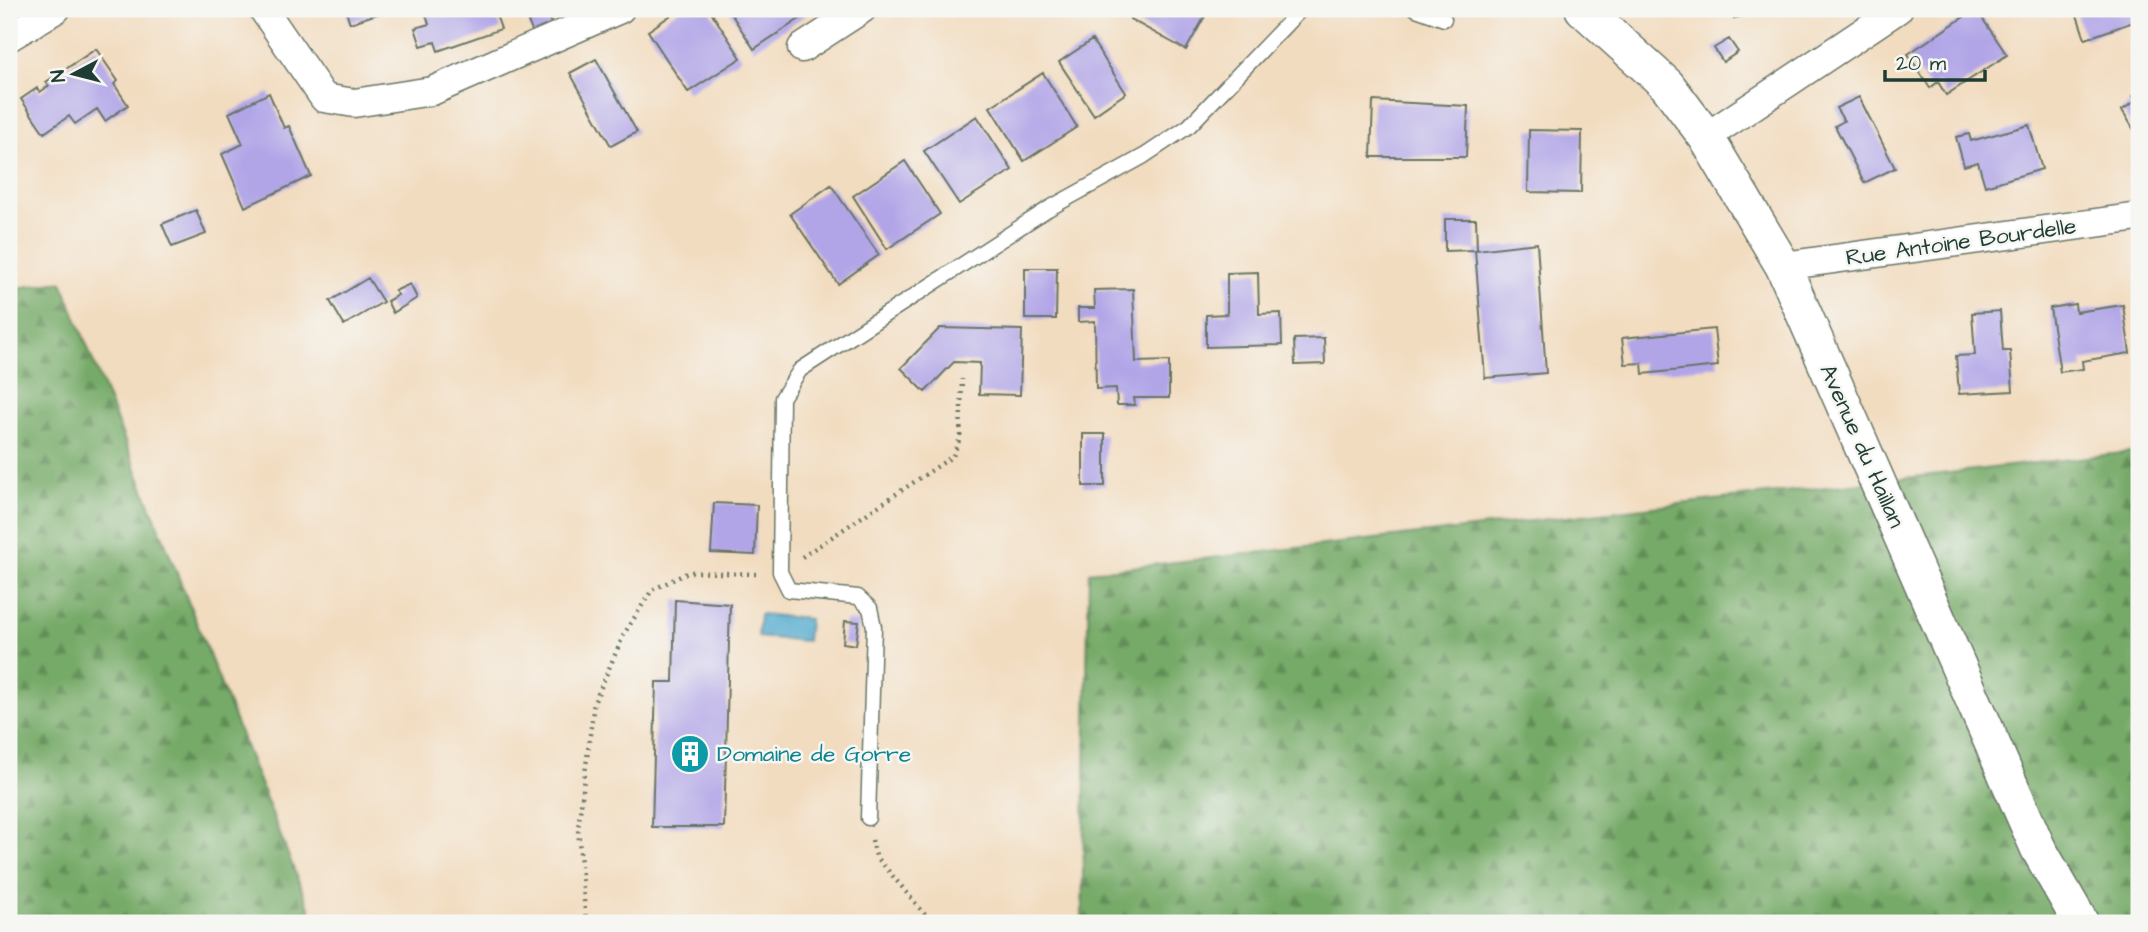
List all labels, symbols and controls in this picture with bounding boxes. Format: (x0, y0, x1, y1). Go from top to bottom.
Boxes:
north arrow (38, 38, 108, 108)
scale bar (1885, 38, 1985, 82)
text: 20 m (1896, 49, 1947, 78)
text: N (44, 68, 73, 83)
street label: Rue Antoine Bourdelle (1844, 210, 2078, 274)
street label: Avenue du Haillan (1812, 359, 1912, 533)
building icon: Domaine de Gorre (669, 733, 711, 775)
place label: Domaine de Gorre (717, 738, 911, 770)

